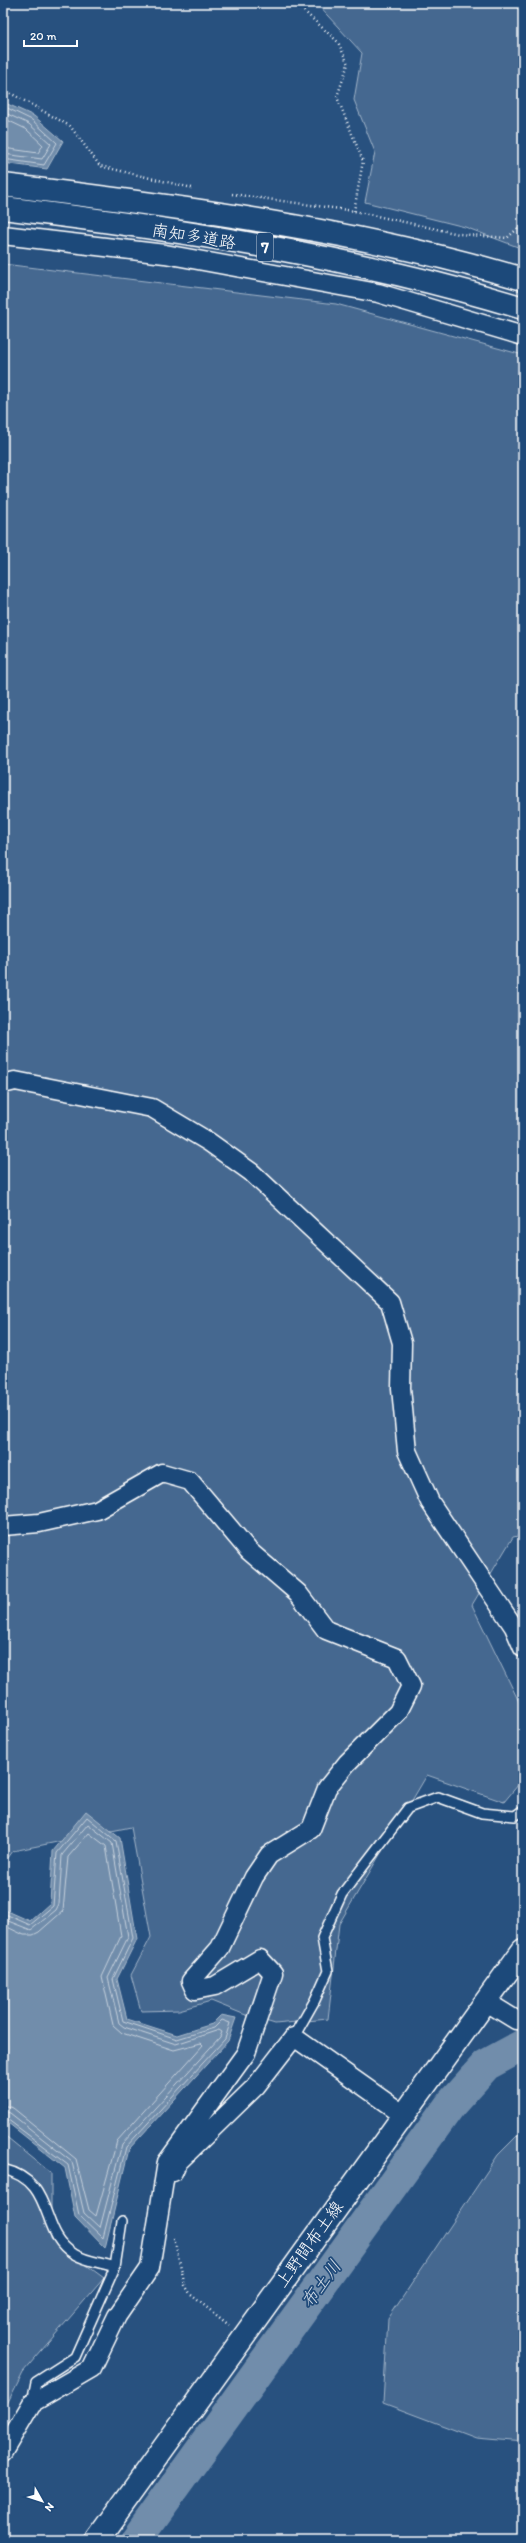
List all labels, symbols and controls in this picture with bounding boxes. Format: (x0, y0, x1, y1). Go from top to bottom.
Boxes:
scale bar (24, 22, 77, 48)
text: 20 m (30, 29, 57, 43)
street label: 南知多道路 (150, 219, 238, 253)
road number: 7 (257, 233, 273, 261)
street label: 上野間布土線 (271, 2197, 347, 2291)
water label: 布土川 (296, 2256, 346, 2312)
north arrow (22, 2481, 62, 2521)
text: N (42, 2500, 57, 2514)

